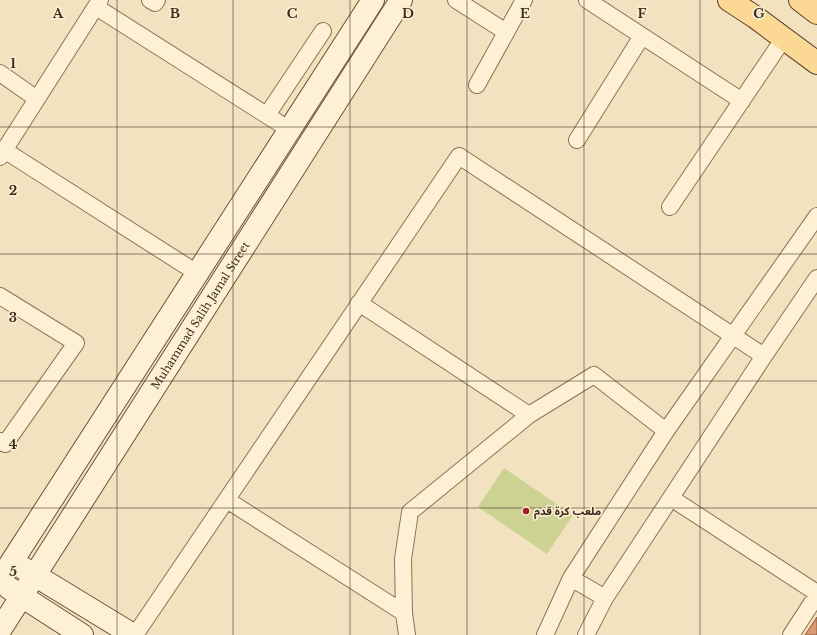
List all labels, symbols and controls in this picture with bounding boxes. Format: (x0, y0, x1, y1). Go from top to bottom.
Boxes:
text: A (52, 5, 64, 22)
text: B (170, 5, 180, 22)
text: C (287, 5, 298, 22)
text: D (402, 5, 414, 22)
text: E (520, 5, 530, 22)
text: F (638, 5, 647, 22)
text: G (753, 5, 765, 22)
text: 1 (10, 55, 16, 72)
text: 2 (9, 182, 17, 199)
street label: Muhammad Salih Jamal Street (148, 238, 253, 392)
text: 3 (9, 309, 17, 326)
text: 4 (9, 436, 18, 453)
place label: ملعب كرة قدم (534, 504, 601, 520)
marker: ملعب كرة قدم (521, 506, 531, 516)
text: 5 (9, 563, 17, 580)

